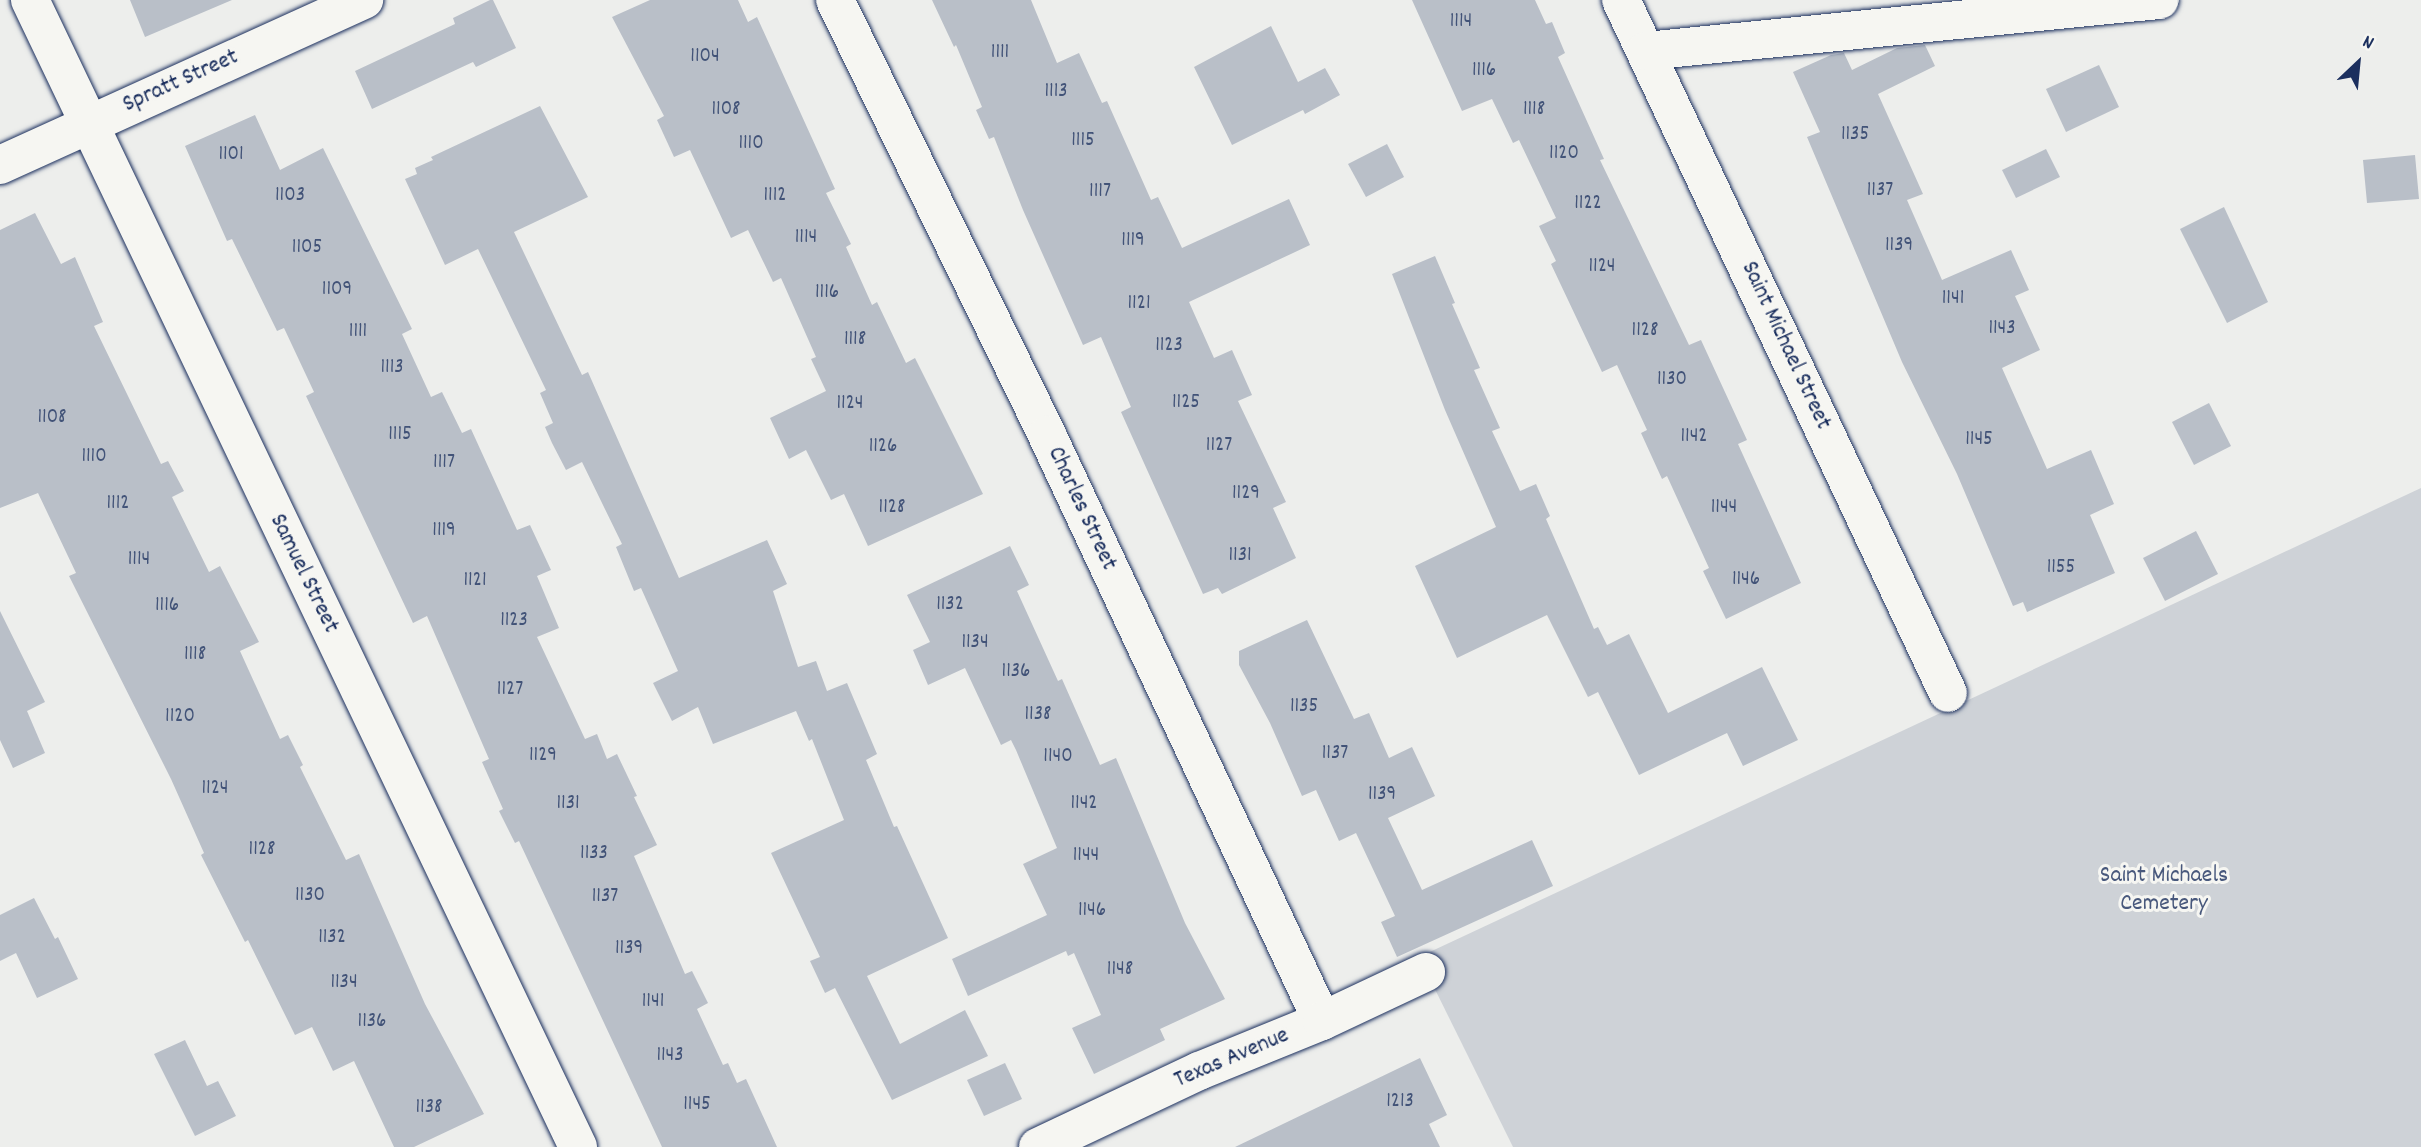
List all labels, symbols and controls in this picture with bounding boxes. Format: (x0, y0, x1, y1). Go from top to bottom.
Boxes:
house number: 1114 (1450, 9, 1472, 35)
north arrow (2323, 28, 2393, 98)
text: N (2357, 29, 2378, 58)
house number: 1111 (991, 40, 1009, 66)
street label: Spratt Street (119, 44, 243, 120)
house number: 1104 (690, 44, 720, 70)
house number: 1116 (1472, 58, 1496, 84)
house number: 1113 (1044, 79, 1068, 105)
house number: 1108 (711, 97, 741, 123)
house number: 1118 (1523, 97, 1545, 123)
house number: 1135 (1841, 122, 1869, 148)
house number: 1115 (1071, 128, 1095, 154)
house number: 1110 (738, 131, 764, 157)
house number: 1120 (1549, 141, 1579, 167)
house number: 1101 (218, 142, 244, 168)
house number: 1137 (1867, 178, 1893, 204)
house number: 1117 (1089, 179, 1111, 205)
house number: 1103 (275, 183, 305, 209)
house number: 1112 (764, 183, 786, 209)
house number: 1122 (1574, 191, 1602, 217)
house number: 1114 (795, 225, 817, 251)
house number: 1119 (1121, 228, 1145, 254)
house number: 1139 (1885, 233, 1913, 259)
house number: 1105 (292, 235, 322, 261)
house number: 1124 (1588, 254, 1616, 280)
street label: Saint Michael Street (1733, 257, 1837, 435)
house number: 1109 (322, 277, 352, 303)
house number: 1116 (815, 280, 839, 306)
house number: 1141 (1942, 286, 1964, 312)
house number: 1121 (1128, 291, 1150, 317)
house number: 1143 (1988, 316, 2016, 342)
house number: 1128 (1632, 318, 1658, 344)
house number: 1111 (349, 319, 367, 345)
house number: 1118 (844, 327, 866, 353)
house number: 1123 (1155, 333, 1183, 359)
house number: 1113 (380, 355, 404, 381)
house number: 1130 (1657, 367, 1687, 393)
house number: 1125 (1172, 390, 1200, 416)
house number: 1124 (836, 391, 864, 417)
house number: 1108 (37, 405, 67, 431)
house number: 1115 (388, 422, 412, 448)
house number: 1142 (1680, 424, 1708, 450)
house number: 1145 (1965, 427, 1993, 453)
house number: 1127 (1206, 433, 1232, 459)
house number: 1126 (869, 434, 897, 460)
street label: Charles Street (1040, 443, 1122, 575)
house number: 1110 (81, 444, 107, 470)
house number: 1117 (433, 450, 455, 476)
house number: 1129 (1232, 481, 1260, 507)
house number: 1112 (107, 491, 129, 517)
house number: 1128 (879, 495, 905, 521)
house number: 1144 (1711, 495, 1737, 521)
street label: Samuel Street (262, 510, 344, 638)
house number: 1119 (432, 518, 456, 544)
house number: 1131 (1228, 543, 1252, 569)
house number: 1114 (128, 547, 150, 573)
house number: 1155 (2047, 555, 2075, 581)
house number: 1146 (1732, 567, 1760, 593)
house number: 1121 (464, 568, 486, 594)
house number: 1132 (936, 592, 964, 618)
house number: 1116 (155, 593, 179, 619)
house number: 1123 (500, 608, 528, 634)
house number: 1134 (961, 630, 989, 656)
house number: 1118 (184, 642, 206, 668)
house number: 1136 (1002, 659, 1030, 685)
house number: 1127 (497, 677, 523, 703)
house number: 1135 (1290, 694, 1318, 720)
house number: 1138 (1025, 702, 1051, 728)
house number: 1120 (165, 704, 195, 730)
house number: 1137 (1322, 741, 1348, 767)
house number: 1129 (529, 743, 557, 769)
house number: 1140 (1043, 744, 1073, 770)
house number: 1124 (201, 776, 229, 802)
house number: 1139 (1368, 782, 1396, 808)
house number: 1131 (556, 791, 580, 817)
house number: 1142 (1070, 791, 1098, 817)
house number: 1128 (249, 837, 275, 863)
house number: 1133 (580, 841, 608, 867)
house number: 1144 (1073, 843, 1099, 869)
park label: Saint Michaels Cemetery (2100, 863, 2228, 919)
house number: 1130 (295, 883, 325, 909)
house number: 1137 (592, 884, 618, 910)
house number: 1146 (1078, 898, 1106, 924)
house number: 1132 (318, 925, 346, 951)
house number: 1139 (615, 936, 643, 962)
house number: 1148 (1107, 957, 1133, 983)
house number: 1134 (330, 970, 358, 996)
house number: 1141 (642, 989, 664, 1015)
house number: 1136 (358, 1009, 386, 1035)
street label: Texas Avenue (1170, 1022, 1294, 1096)
house number: 1143 (656, 1043, 684, 1069)
house number: 1213 (1386, 1089, 1414, 1115)
house number: 1145 (683, 1092, 711, 1118)
house number: 1138 (416, 1095, 442, 1121)

